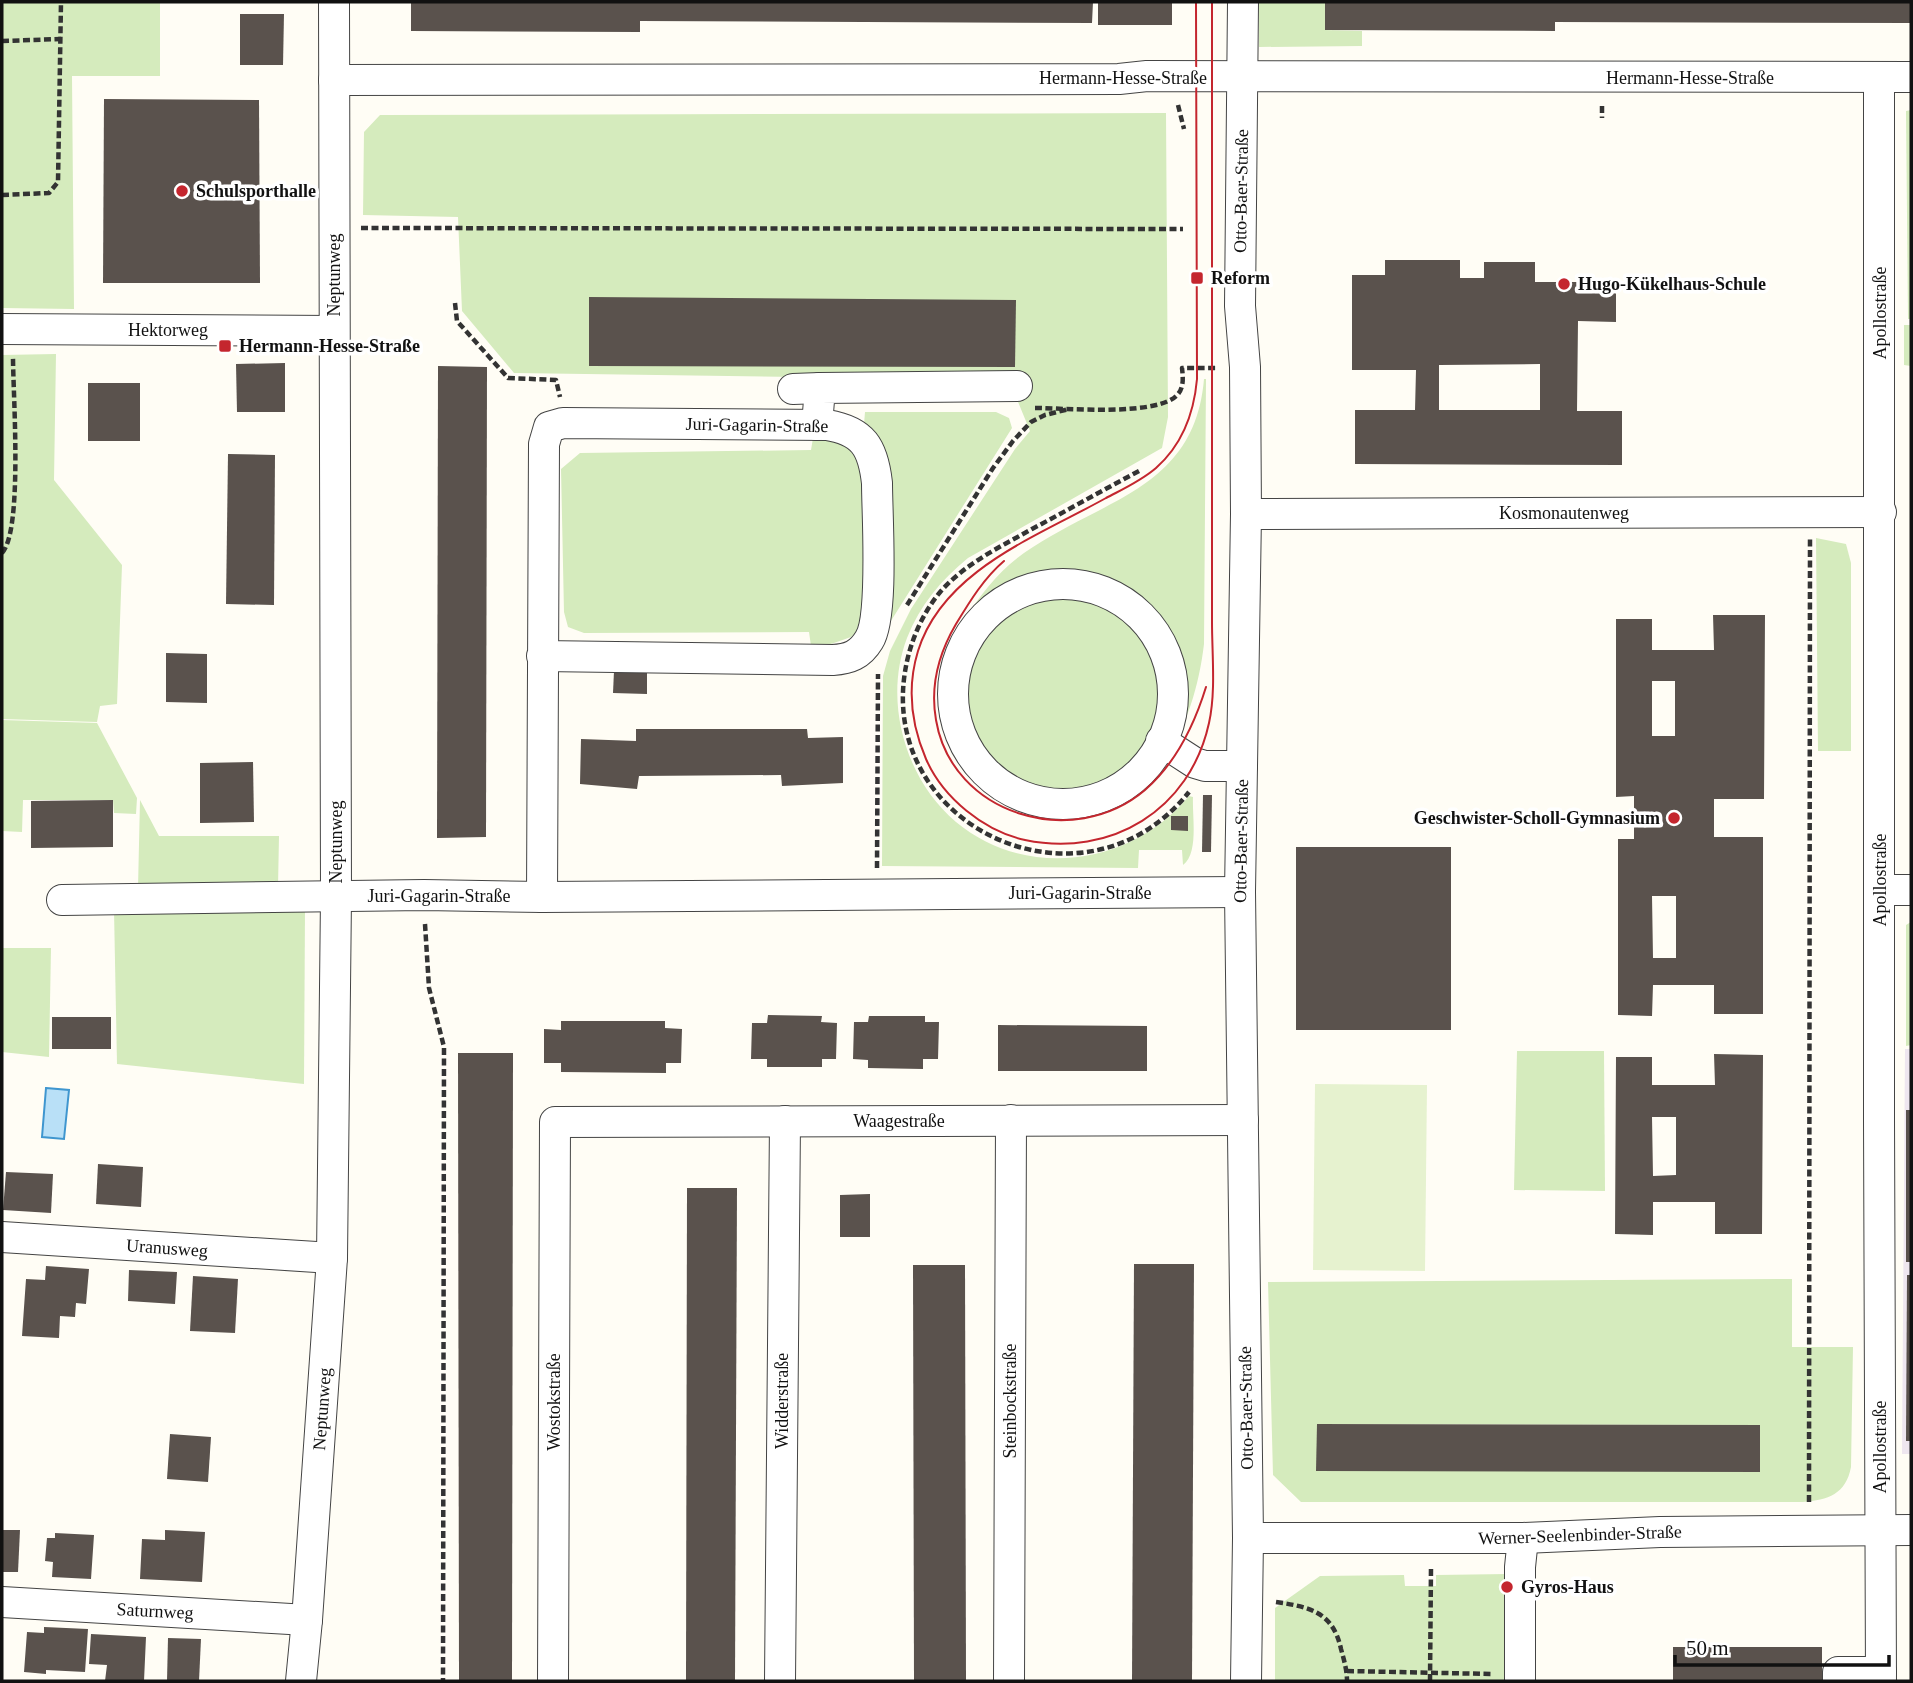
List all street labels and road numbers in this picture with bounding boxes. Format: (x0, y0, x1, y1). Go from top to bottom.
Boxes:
street label: Hermann-Hesse-Straße (1039, 68, 1207, 88)
street label: Hermann-Hesse-Straße (1606, 68, 1774, 88)
street label: Otto-Baer-Straße (1230, 129, 1252, 253)
street label: Neptunweg (324, 234, 344, 316)
street label: Apollostraße (1870, 267, 1890, 359)
street label: Hektorweg (128, 320, 208, 340)
street label: Juri-Gagarin-Straße (685, 414, 829, 436)
street label: Kosmonautenweg (1499, 503, 1629, 523)
street label: Otto-Baer-Straße (1230, 779, 1252, 903)
street label: Neptunweg (326, 801, 346, 883)
street label: Apollostraße (1870, 834, 1890, 926)
street label: Juri-Gagarin-Straße (1009, 883, 1151, 903)
street label: Juri-Gagarin-Straße (368, 886, 510, 906)
street label: Waagestraße (853, 1111, 945, 1131)
street label: Uranusweg (125, 1235, 209, 1261)
street label: Steinbockstraße (1000, 1344, 1020, 1458)
street label: Otto-Baer-Straße (1235, 1346, 1257, 1470)
street label: Wostokstraße (544, 1353, 564, 1451)
street label: Widderstraße (772, 1353, 792, 1449)
street label: Neptunweg (309, 1367, 335, 1451)
street label: Apollostraße (1870, 1401, 1890, 1493)
street label: Werner-Seelenbinder-Straße (1478, 1521, 1682, 1549)
street label: Saturnweg (116, 1599, 194, 1623)

